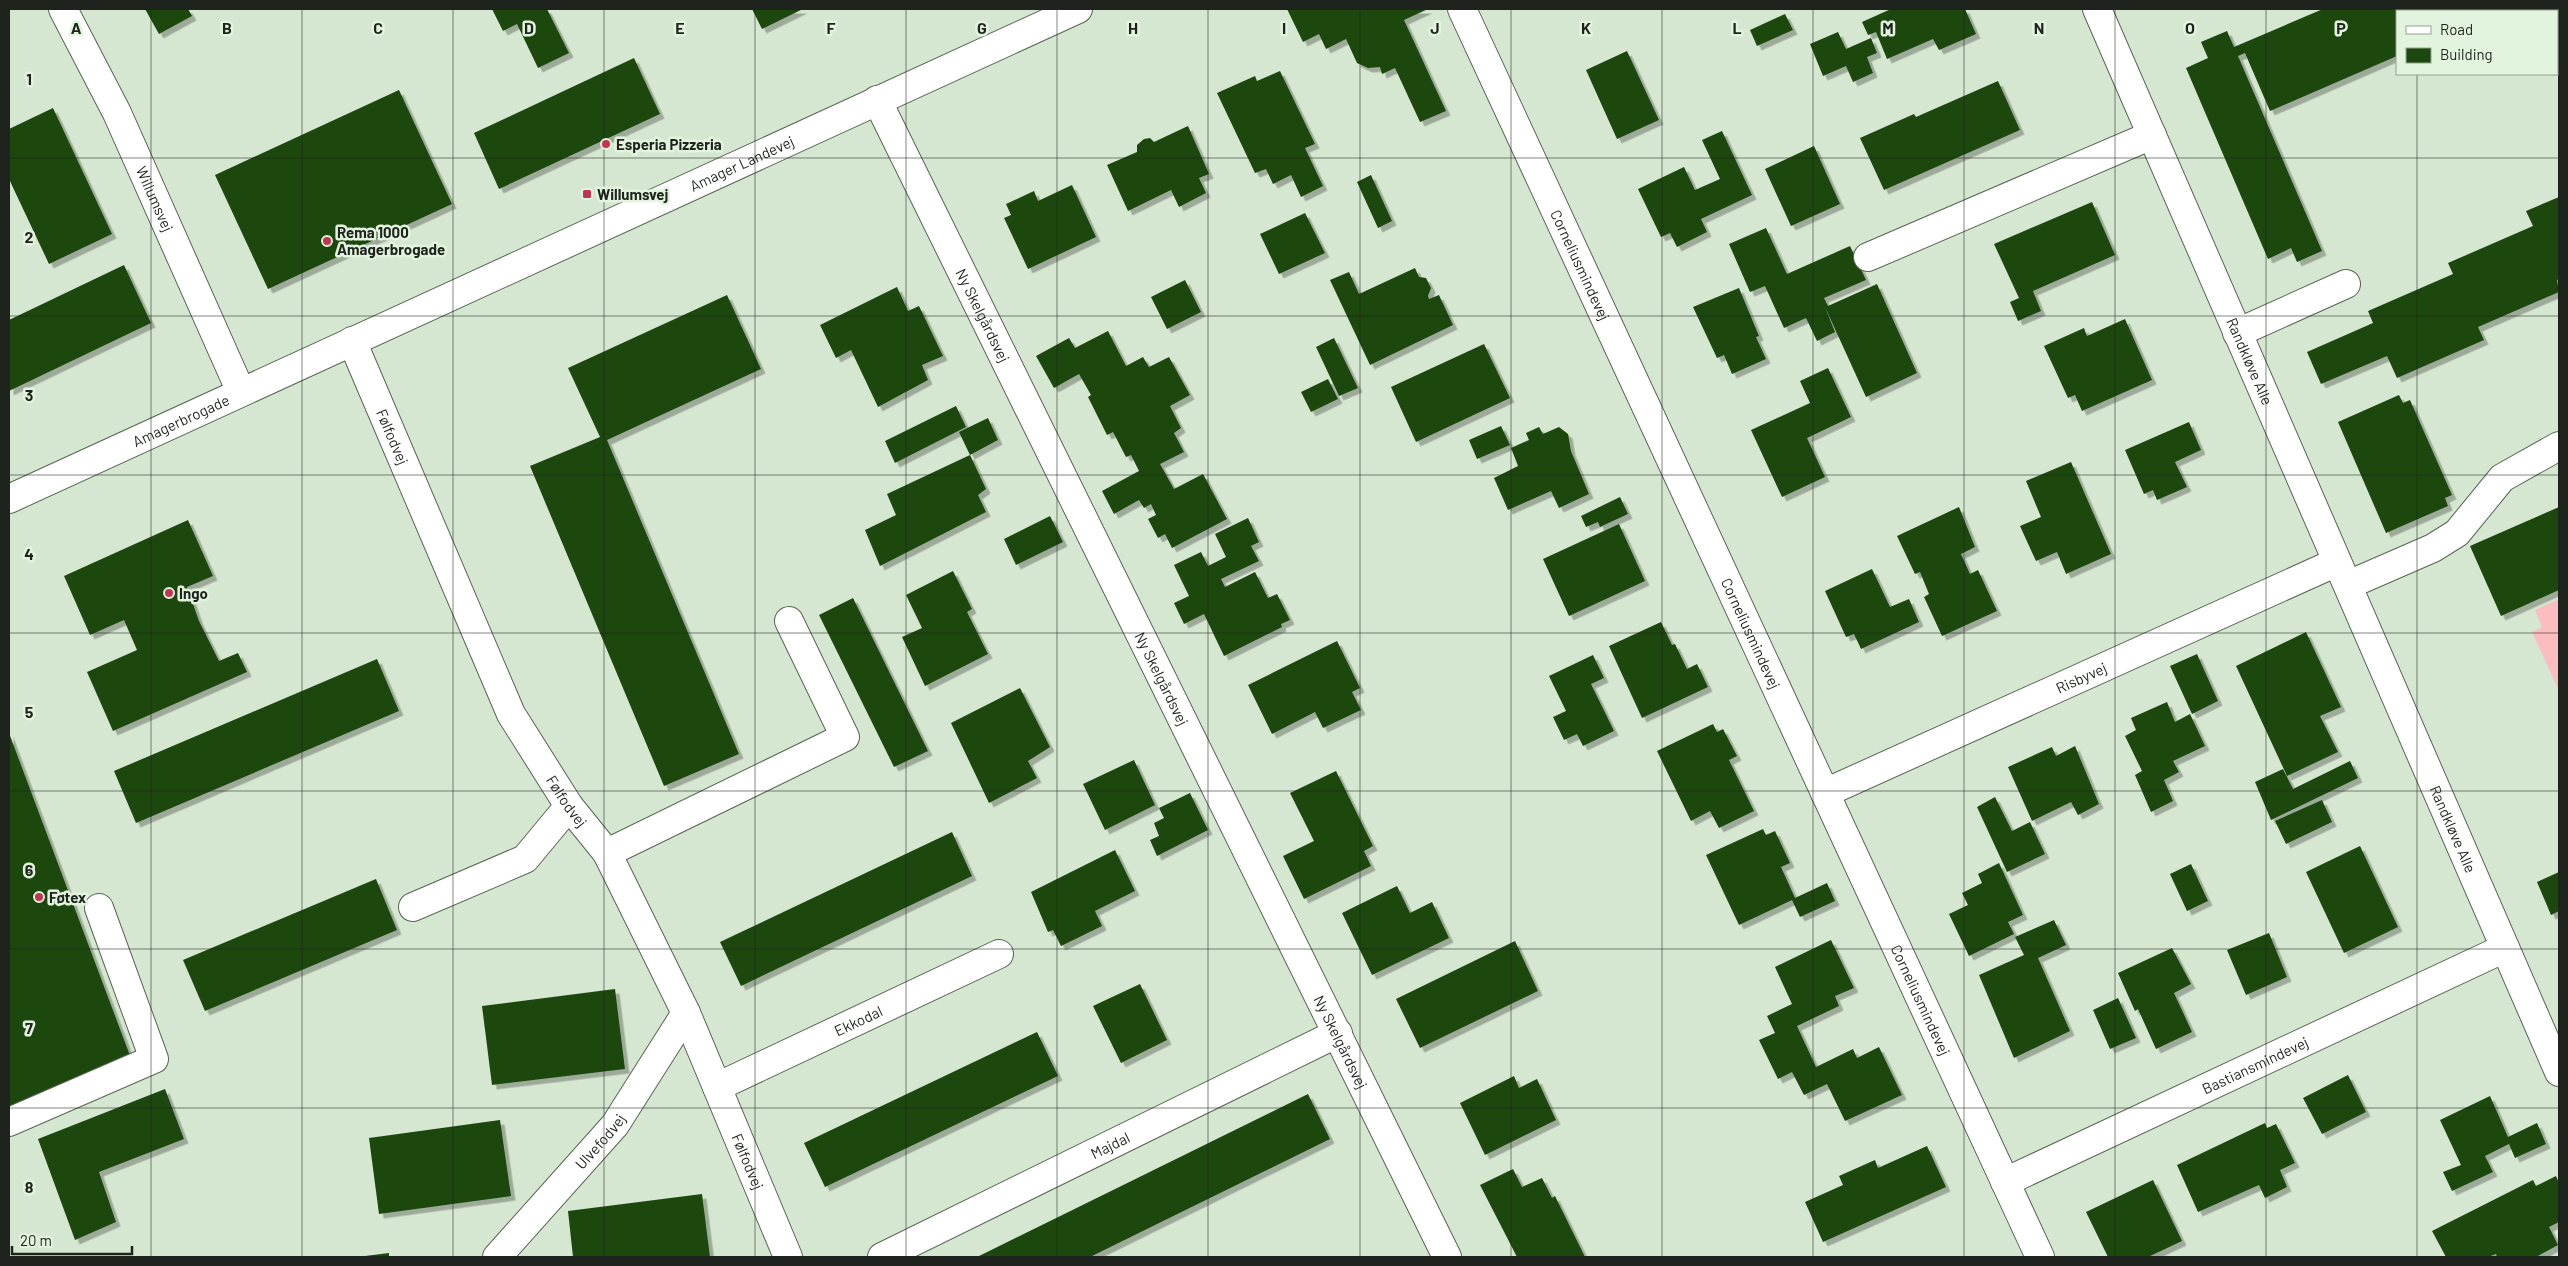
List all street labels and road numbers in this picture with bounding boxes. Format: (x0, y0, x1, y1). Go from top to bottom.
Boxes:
street label: Amager Landevej (687, 132, 797, 195)
street label: Willumsvej (133, 163, 177, 234)
street label: Corneliusmindevej (1547, 207, 1614, 323)
street label: Ny Skelgårdsvej (952, 266, 1014, 365)
street label: Randkløve Alle (2223, 315, 2277, 408)
street label: Amagerbrogade (130, 390, 232, 450)
street label: Følfodvej (373, 406, 413, 467)
street label: Corneliusmindevej (1718, 575, 1785, 692)
street label: Ny Skelgårdsvej (1131, 629, 1193, 728)
street label: Risbyvej (2053, 658, 2109, 697)
street label: Følfodvej (543, 772, 591, 830)
street label: Randkløve Alle (2426, 782, 2480, 875)
street label: Corneliusmindevej (1888, 942, 1954, 1058)
street label: Ny Skelgårdsvej (1310, 992, 1372, 1092)
street label: Ekkodal (831, 1001, 885, 1040)
street label: Bastiansmindevej (2199, 1032, 2311, 1098)
street label: Ulvefodvej (571, 1110, 629, 1173)
street label: Majdal (1087, 1128, 1133, 1162)
street label: Følfodvej (728, 1131, 768, 1192)

